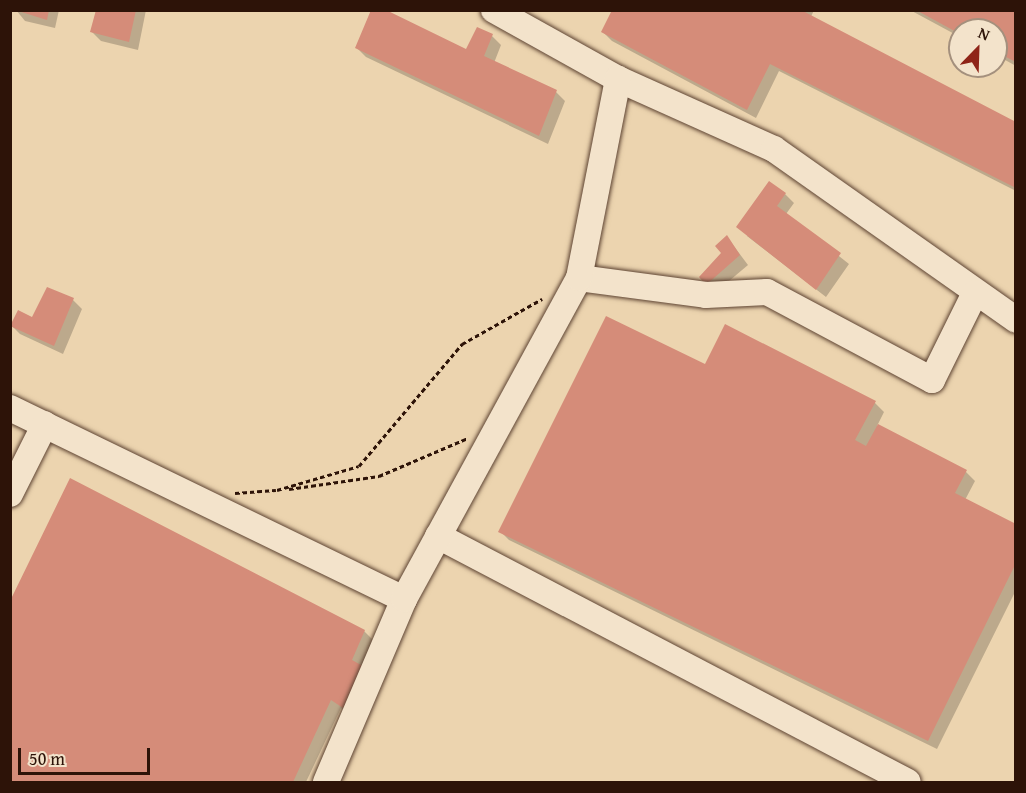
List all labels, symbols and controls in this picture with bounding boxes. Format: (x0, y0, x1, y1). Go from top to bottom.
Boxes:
north arrow (948, 18, 1008, 78)
text: N (975, 20, 994, 46)
scale bar (21, 736, 153, 774)
text: 50 m (29, 745, 65, 772)

